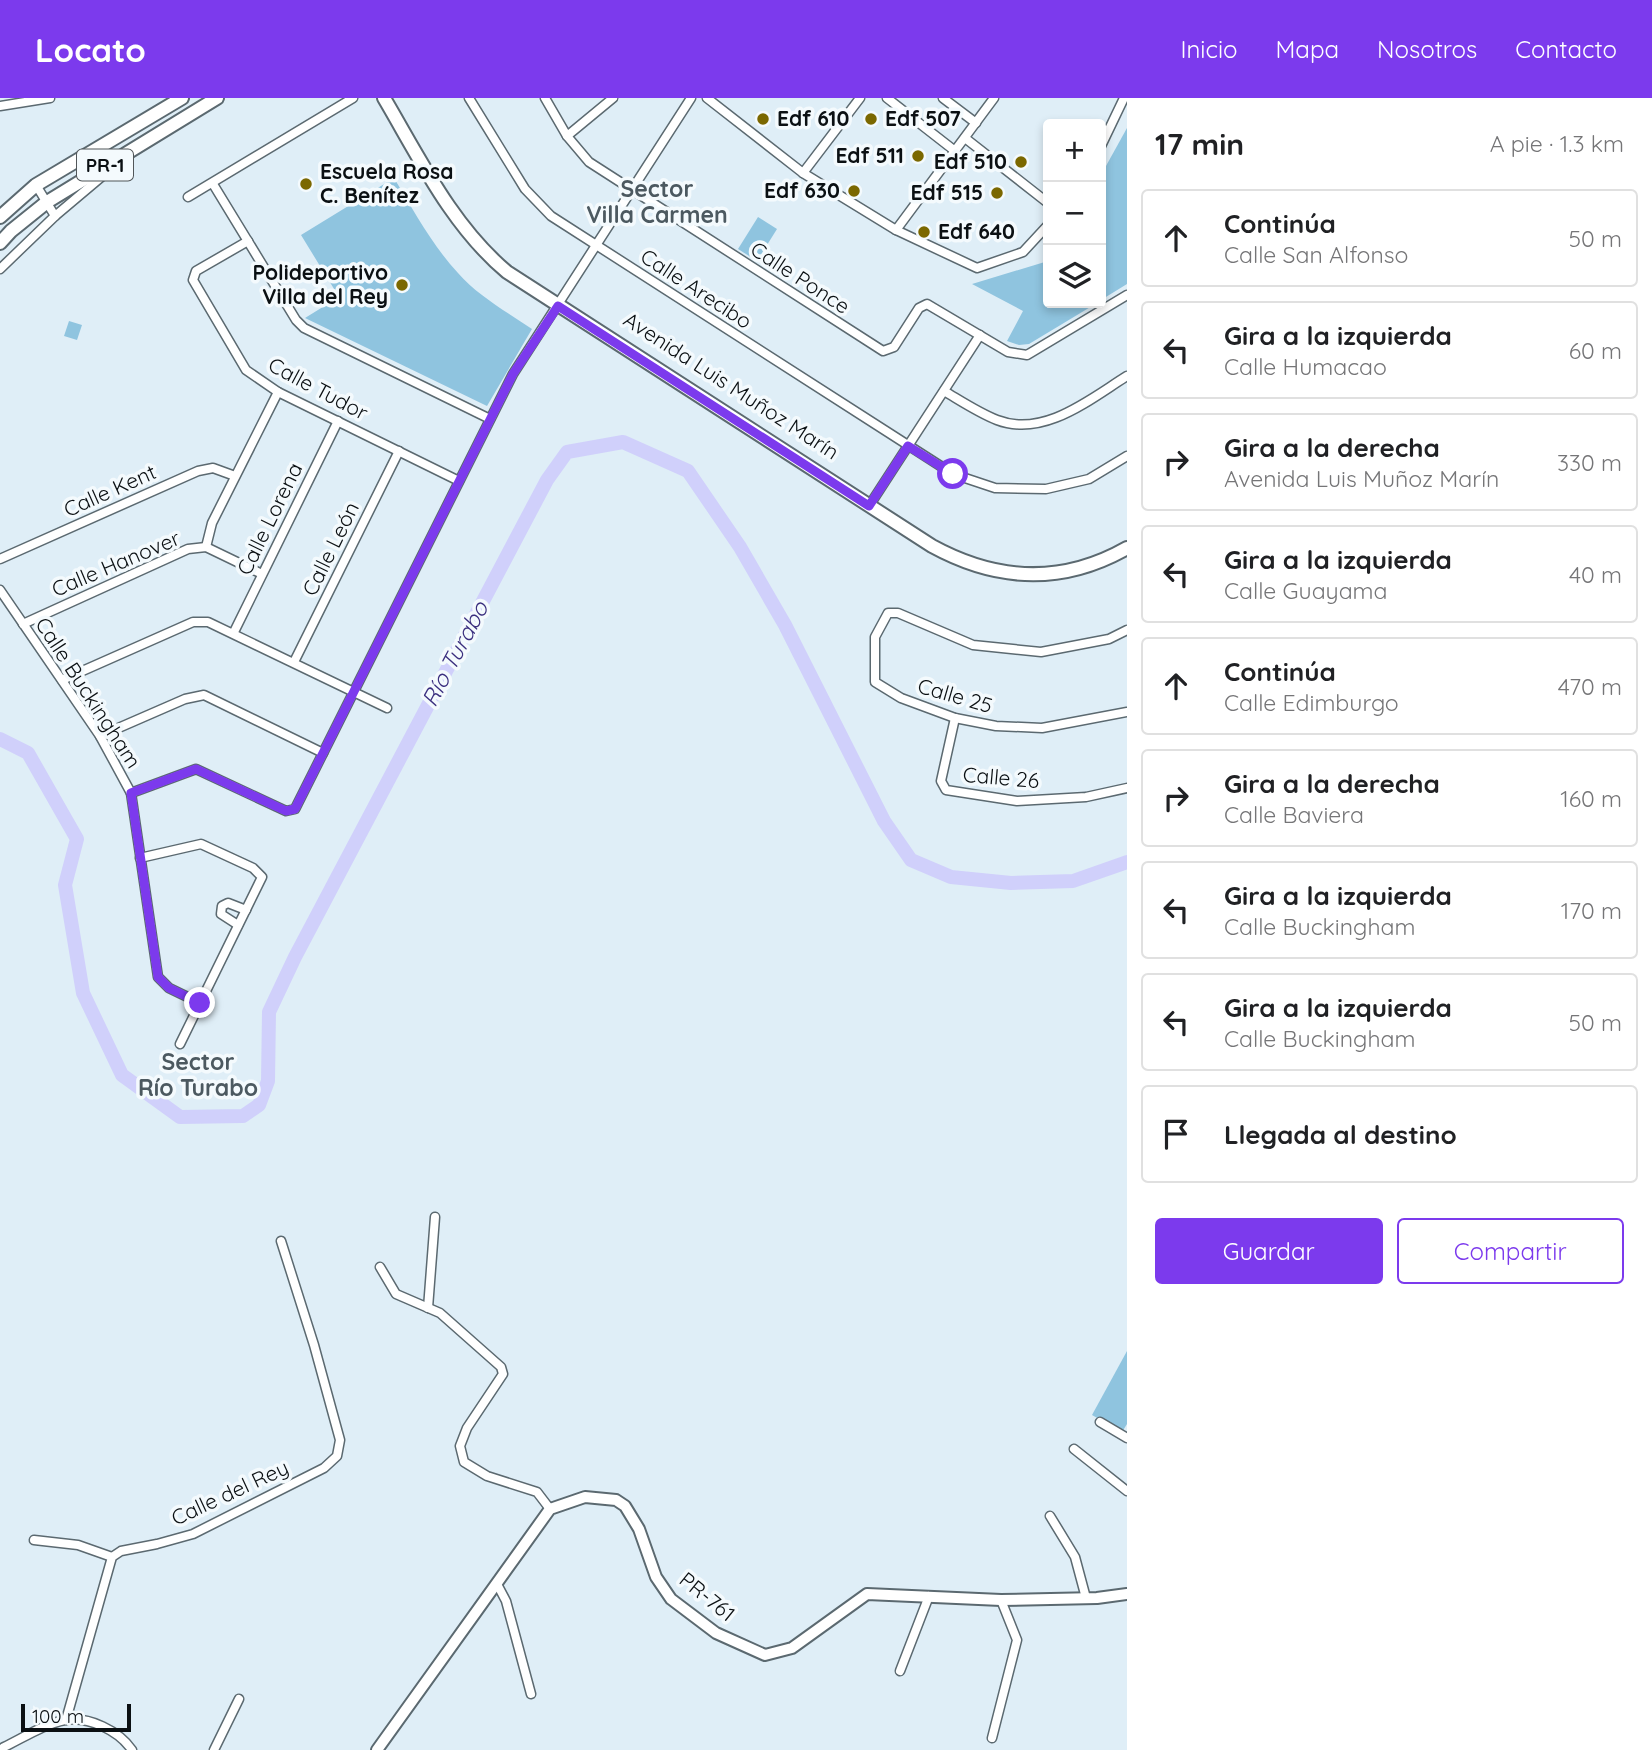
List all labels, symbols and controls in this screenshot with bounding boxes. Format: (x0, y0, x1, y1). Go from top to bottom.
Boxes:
text: Locato (35, 29, 146, 70)
text: Inicio (1180, 34, 1238, 64)
text: Mapa (1276, 34, 1339, 64)
text: Nosotros (1377, 34, 1477, 64)
text: Contacto (1515, 34, 1617, 64)
place label: Edf 610 (777, 105, 850, 131)
place label: Edf 507 (885, 105, 961, 131)
marker: Edf 610 (755, 111, 771, 127)
marker: Edf 507 (863, 111, 879, 127)
map controls (1043, 119, 1106, 308)
button: + (1043, 119, 1106, 182)
text: 17 min (1155, 125, 1244, 163)
text: A pie · 1.3 km (1490, 129, 1624, 158)
place label: Edf 511 (835, 142, 904, 168)
marker: Edf 511 (910, 148, 926, 164)
place label: Edf 510 (934, 148, 1007, 174)
road number: PR-1 (77, 150, 133, 180)
marker: Edf 510 (1013, 154, 1029, 170)
place label: Escuela Rosa C. Benítez (320, 158, 453, 208)
district label: Sector Villa Carmen (586, 174, 728, 229)
marker: Escuela Rosa C. Benítez (298, 176, 314, 192)
place label: Edf 630 (764, 177, 840, 203)
place label: Edf 515 (910, 179, 983, 205)
button: − (1043, 182, 1106, 245)
marker: Edf 630 (846, 183, 862, 199)
marker: Edf 515 (989, 185, 1005, 201)
text: Continúa (1224, 207, 1336, 240)
place label: Edf 640 (938, 218, 1015, 244)
icon: ahead (1157, 219, 1195, 257)
marker: Edf 640 (916, 224, 932, 240)
text: 50 m (1569, 224, 1622, 253)
street label: Calle Ponce (746, 235, 855, 319)
text: Calle San Alfonso (1224, 240, 1408, 269)
street label: Calle Arecibo (636, 243, 757, 334)
button: layers (1043, 245, 1106, 308)
place label: Polideportivo Villa del Rey (252, 259, 388, 309)
marker: Polideportivo Villa del Rey (394, 277, 410, 293)
street label: Avenida Luis Muñoz Marín (619, 306, 844, 465)
text: Gira a la izquierda (1224, 319, 1452, 352)
icon: left (1157, 331, 1195, 369)
text: 60 m (1569, 336, 1622, 365)
street label: Calle Tudor (264, 351, 373, 425)
text: Calle Humacao (1224, 352, 1387, 381)
text: Gira a la derecha (1224, 431, 1440, 464)
icon: right (1157, 443, 1195, 481)
text: 330 m (1557, 448, 1622, 477)
street label: Calle Kent (59, 458, 160, 522)
street label: Calle Lorena (231, 458, 307, 579)
route start (937, 458, 968, 489)
text: Avenida Luis Muñoz Marín (1224, 464, 1499, 493)
street label: Calle León (296, 497, 364, 600)
street label: Calle Hanover (47, 524, 184, 602)
text: Gira a la izquierda (1224, 543, 1452, 576)
icon: left (1157, 555, 1195, 593)
text: 40 m (1569, 560, 1622, 589)
text: Calle Guayama (1224, 576, 1388, 605)
water label: Río Turabo (415, 595, 495, 711)
street label: Calle Buckingham (30, 612, 147, 773)
text: Continúa (1224, 655, 1336, 688)
icon: ahead (1157, 667, 1195, 705)
street label: Calle 25 (915, 672, 996, 718)
text: 470 m (1558, 672, 1622, 701)
text: Calle Edimburgo (1224, 688, 1399, 717)
street label: Calle 26 (962, 761, 1040, 793)
text: Gira a la derecha (1224, 767, 1440, 800)
icon: right (1157, 779, 1195, 817)
text: 160 m (1560, 784, 1622, 813)
text: Calle Baviera (1224, 800, 1364, 829)
text: Gira a la izquierda (1224, 879, 1452, 912)
icon: left (1157, 891, 1195, 929)
text: 170 m (1561, 896, 1622, 925)
text: Calle Buckingham (1224, 912, 1415, 941)
route end (184, 987, 215, 1018)
text: Gira a la izquierda (1224, 991, 1452, 1024)
icon: left (1157, 1003, 1195, 1041)
text: 50 m (1569, 1008, 1622, 1037)
text: Calle Buckingham (1224, 1024, 1415, 1053)
district label: Sector Río Turabo (138, 1047, 258, 1102)
icon: arrive (1157, 1115, 1195, 1153)
text: Llegada al destino (1224, 1118, 1457, 1151)
button: Guardar (1155, 1218, 1383, 1284)
button: Compartir (1397, 1218, 1624, 1284)
street label: Calle del Rey (167, 1454, 292, 1531)
street label: PR-761 (675, 1566, 741, 1626)
scale bar (21, 1701, 131, 1733)
text: 100 m (32, 1704, 84, 1728)

